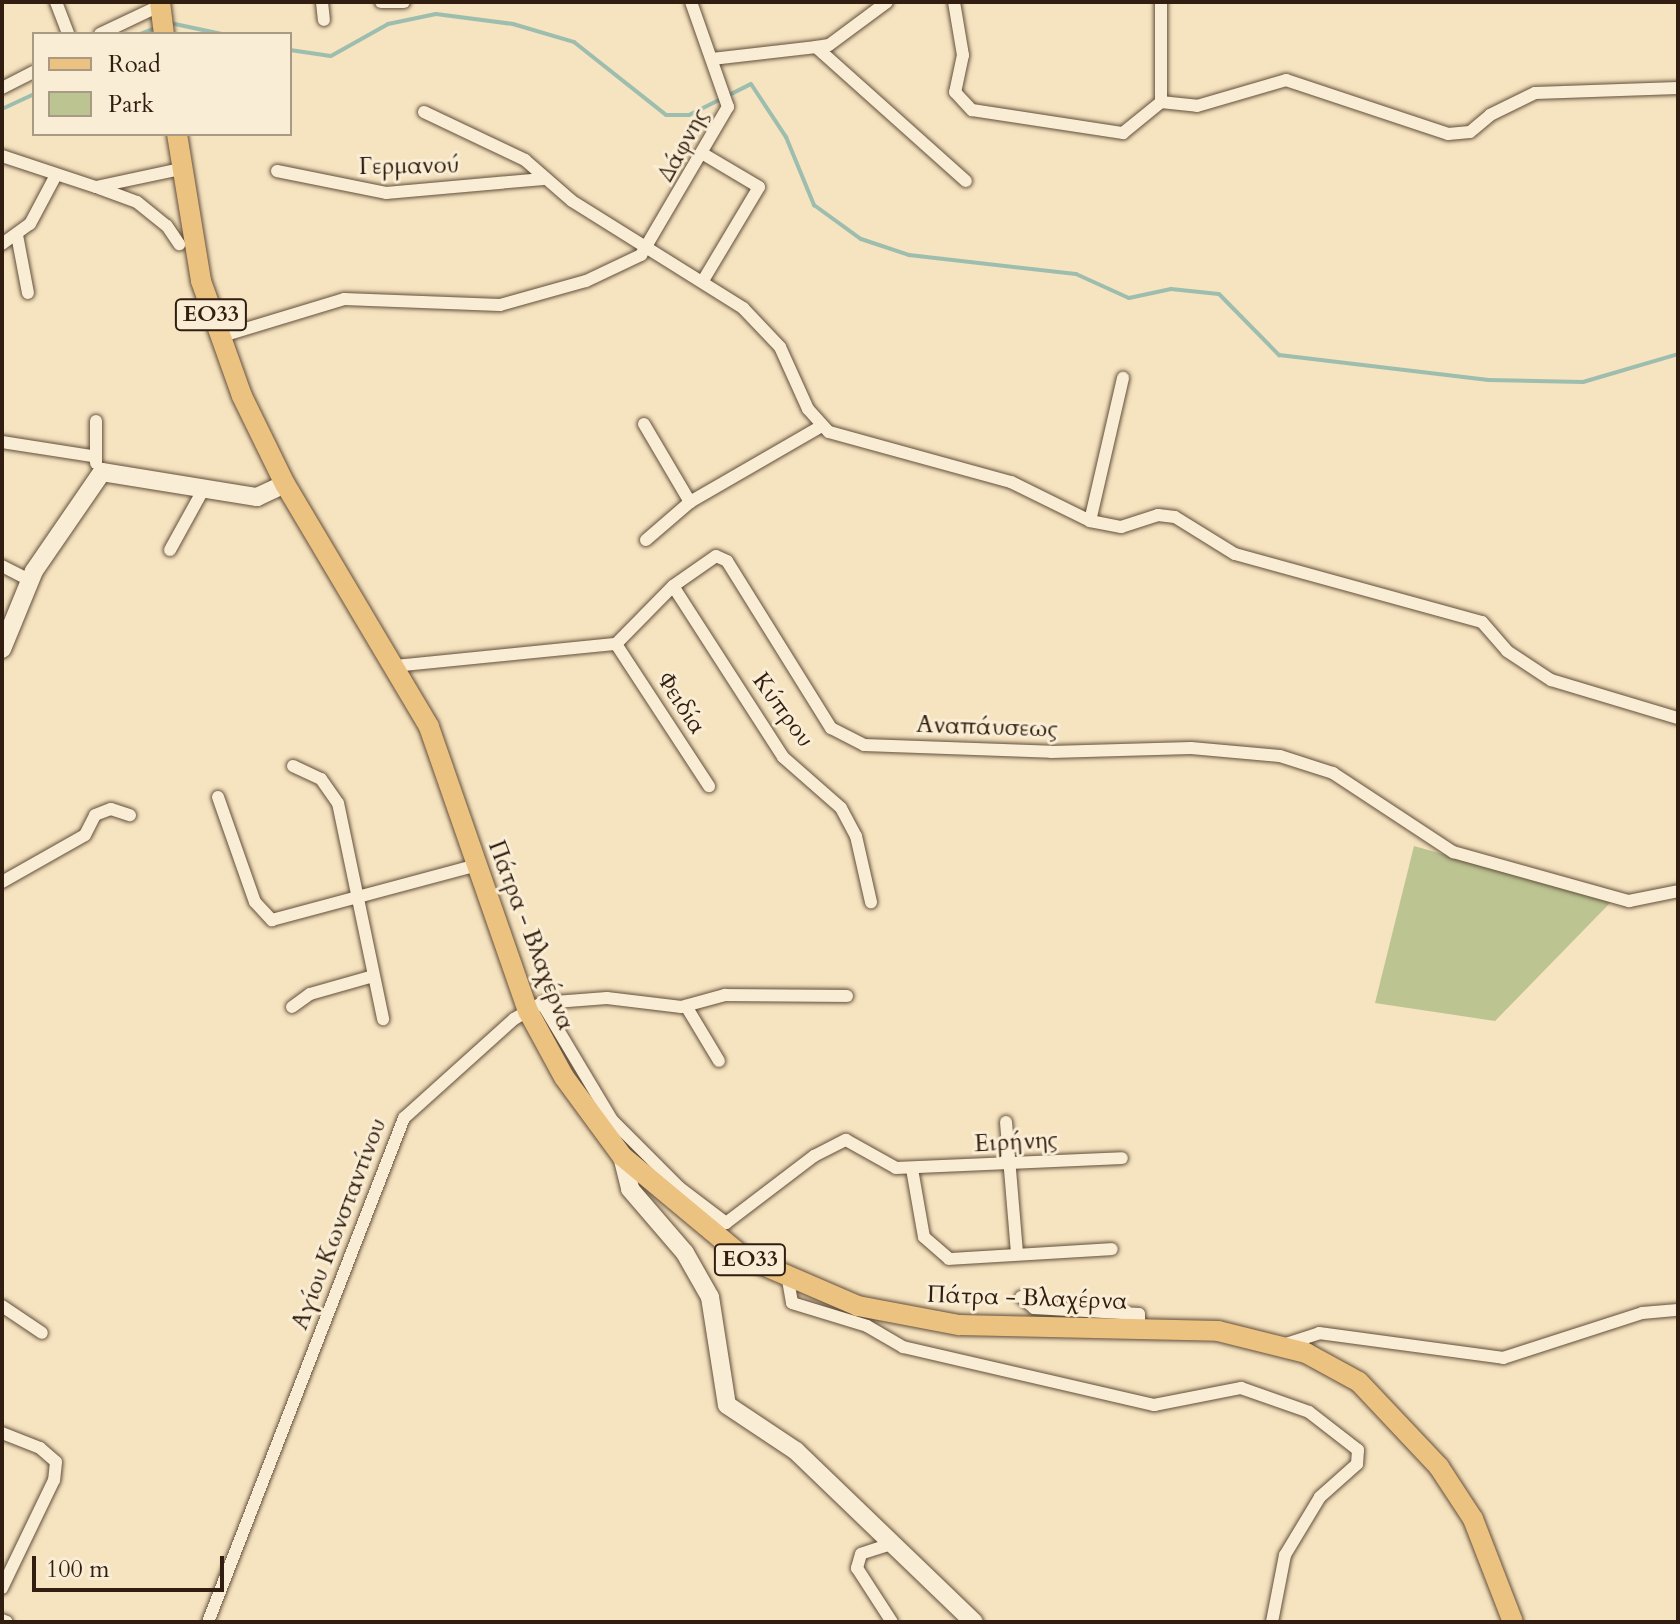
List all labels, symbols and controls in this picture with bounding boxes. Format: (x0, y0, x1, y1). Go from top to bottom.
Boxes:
legend (32, 32, 292, 136)
text: Road (108, 48, 161, 81)
text: Park (108, 88, 154, 121)
street label: Δάφνης (651, 103, 715, 187)
street label: Γερμανού (359, 151, 459, 181)
road number: ΕΟ33 (173, 297, 249, 333)
street label: Φειδία (651, 667, 711, 739)
street label: Κύπρου (746, 667, 820, 753)
street label: Αναπάυσεως (916, 710, 1058, 744)
street label: Πάτρα - Βλαχέρνα (482, 836, 580, 1034)
street label: Αγίου Κωνσταντίνου (285, 1114, 393, 1334)
street label: Ειρήνης (973, 1125, 1059, 1159)
road number: ΕΟ33 (712, 1242, 788, 1278)
street label: Πάτρα - Βλαχέρνα (926, 1280, 1128, 1316)
scale bar (36, 1540, 228, 1590)
text: 100 m (46, 1553, 110, 1586)

